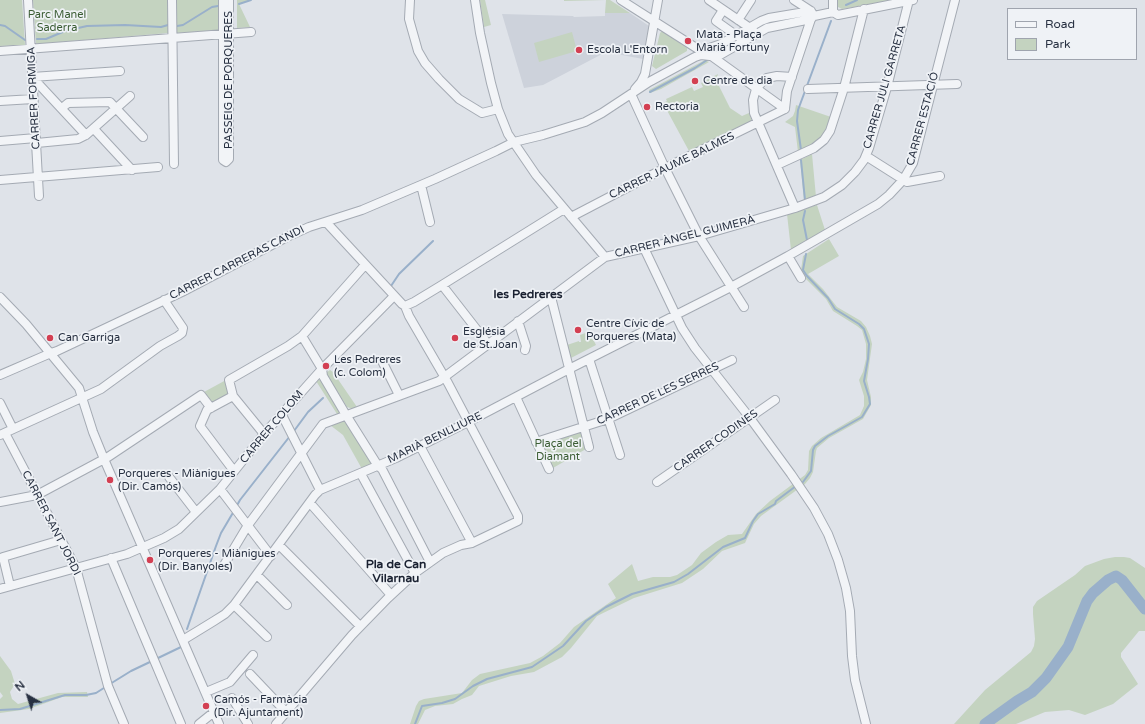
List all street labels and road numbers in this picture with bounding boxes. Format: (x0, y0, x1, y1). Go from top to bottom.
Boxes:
street label: PASSEIG DE PORQUERES (222, 11, 236, 149)
street label: CARRER JULI GARRETA (861, 23, 909, 151)
street label: CARRER FORMIGA (25, 46, 43, 150)
street label: CARRER ESTACIÓ (904, 71, 942, 167)
street label: CARRER JAUME BALMES (607, 130, 737, 202)
street label: CARRER ÀNGEL GUIMERÀ (613, 213, 757, 261)
street label: CARRER CARRERAS CANDI (167, 223, 307, 303)
street label: CARRER DE LES SERRES (595, 360, 721, 428)
street label: CARRER COLOM (238, 388, 306, 466)
street label: CARRER CODINES (671, 407, 761, 475)
street label: MARIÀ BENLLIURE (386, 409, 484, 467)
street label: CARRER SANT JORDI (19, 468, 83, 578)

